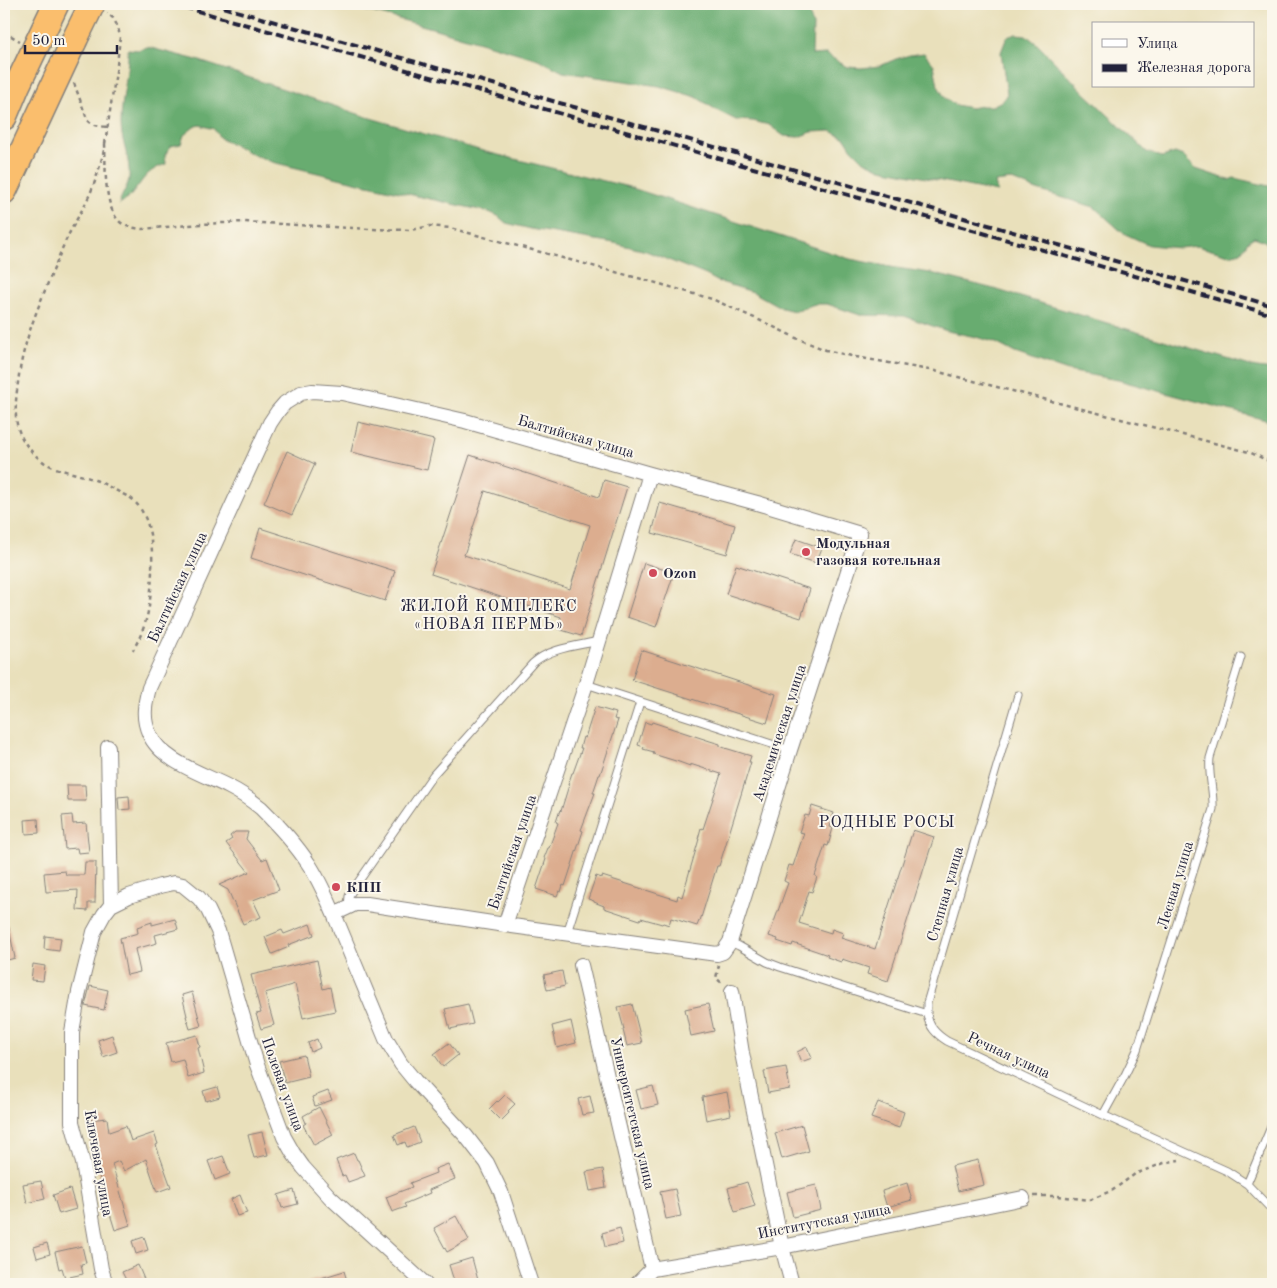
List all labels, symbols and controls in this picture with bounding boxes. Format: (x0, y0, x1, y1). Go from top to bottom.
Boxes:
scale bar (25, 22, 118, 54)
legend (1092, 22, 1254, 88)
text: 50 m (32, 34, 66, 49)
text: Улица (1137, 37, 1178, 52)
text: Железная дорога (1137, 61, 1252, 76)
street label: Балтийская улица (516, 414, 636, 461)
street label: Балтийская улица (146, 529, 211, 645)
place label: Модульная газовая котельная (816, 537, 941, 569)
marker: Модульная газовая котельная (800, 546, 812, 558)
marker: Ozon (647, 567, 659, 579)
place label: Ozon (663, 567, 696, 582)
district label: ЖИЛОЙ КОМПЛЕКС «НОВАЯ ПЕРМЬ» (400, 595, 578, 633)
street label: Академическая улица (751, 662, 810, 804)
street label: Балтийская улица (487, 792, 540, 912)
district label: РОДНЫЕ РОСЫ (819, 815, 955, 831)
street label: Лесная улица (1156, 839, 1197, 931)
street label: Степная улица (926, 845, 967, 944)
marker: КПП (330, 881, 342, 893)
place label: КПП (346, 881, 381, 896)
street label: Речная улица (965, 1031, 1053, 1082)
street label: Полевая улица (258, 1036, 306, 1134)
street label: Университетская улица (607, 1036, 657, 1192)
street label: Ключевая улица (81, 1109, 114, 1218)
street label: Институтская улица (756, 1202, 893, 1243)

